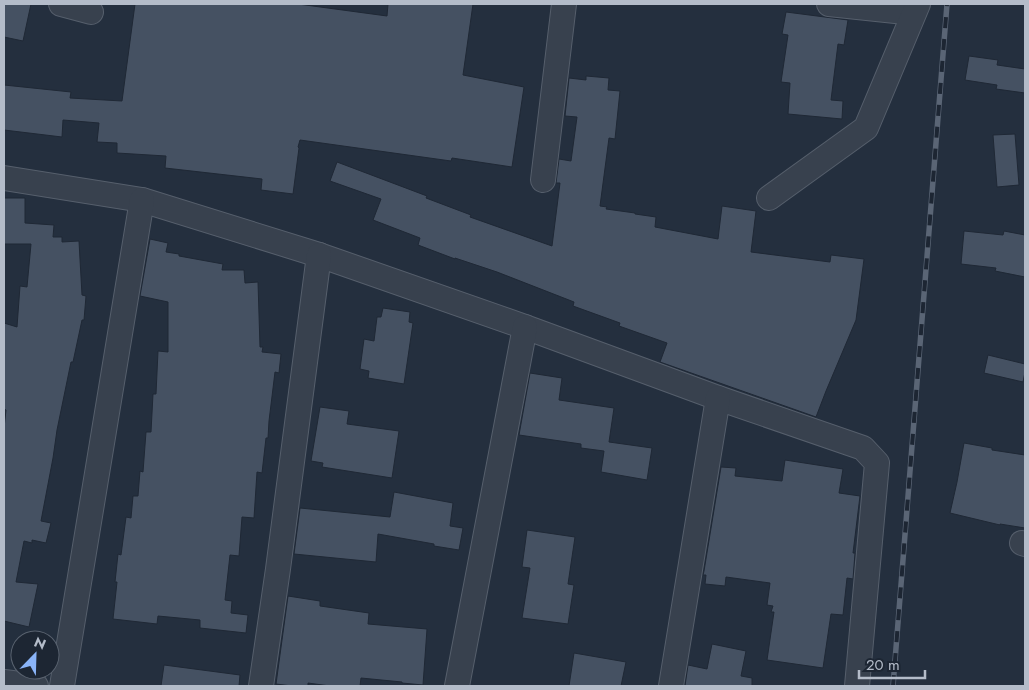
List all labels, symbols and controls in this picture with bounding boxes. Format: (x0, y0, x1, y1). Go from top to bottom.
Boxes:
north arrow (10, 630, 60, 680)
text: N (31, 632, 49, 654)
scale bar (859, 648, 925, 680)
text: 20 m (866, 654, 900, 676)

